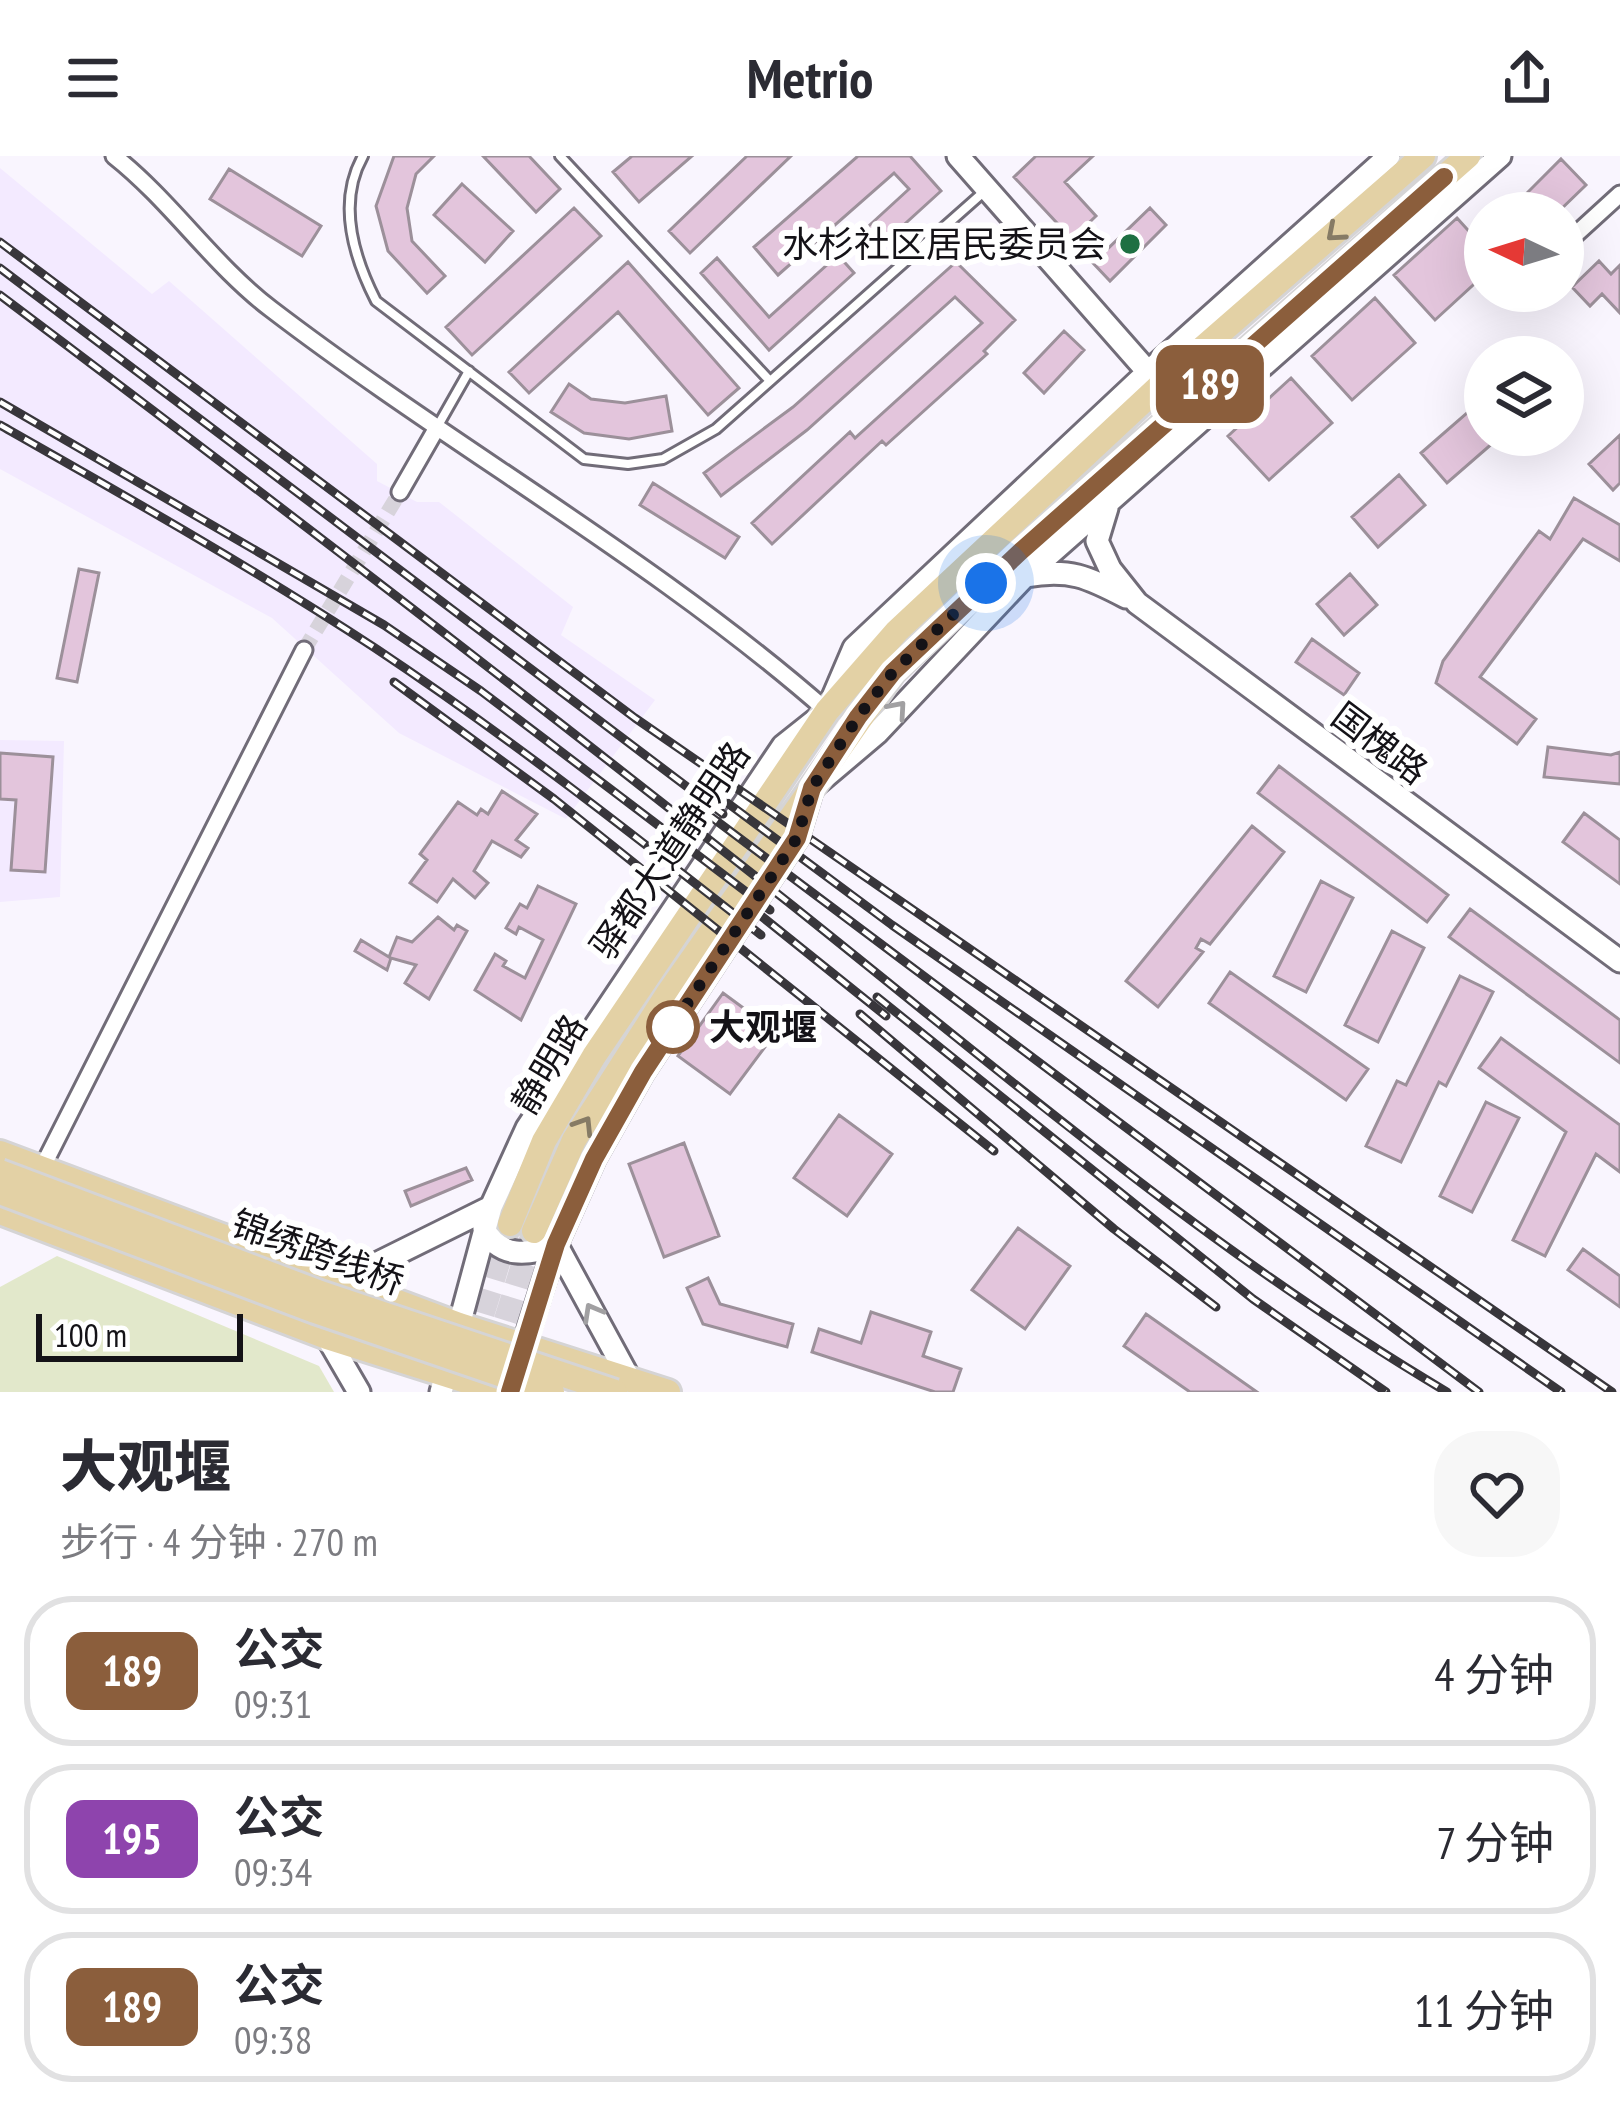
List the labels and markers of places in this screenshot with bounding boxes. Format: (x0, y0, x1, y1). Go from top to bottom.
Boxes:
place label: 水杉社区居民委员会 (782, 220, 1106, 267)
marker: 水杉社区居民委员会 (1117, 231, 1143, 257)
marker: 大观堰 (648, 1002, 698, 1052)
place label: 大观堰 (709, 1003, 817, 1050)

